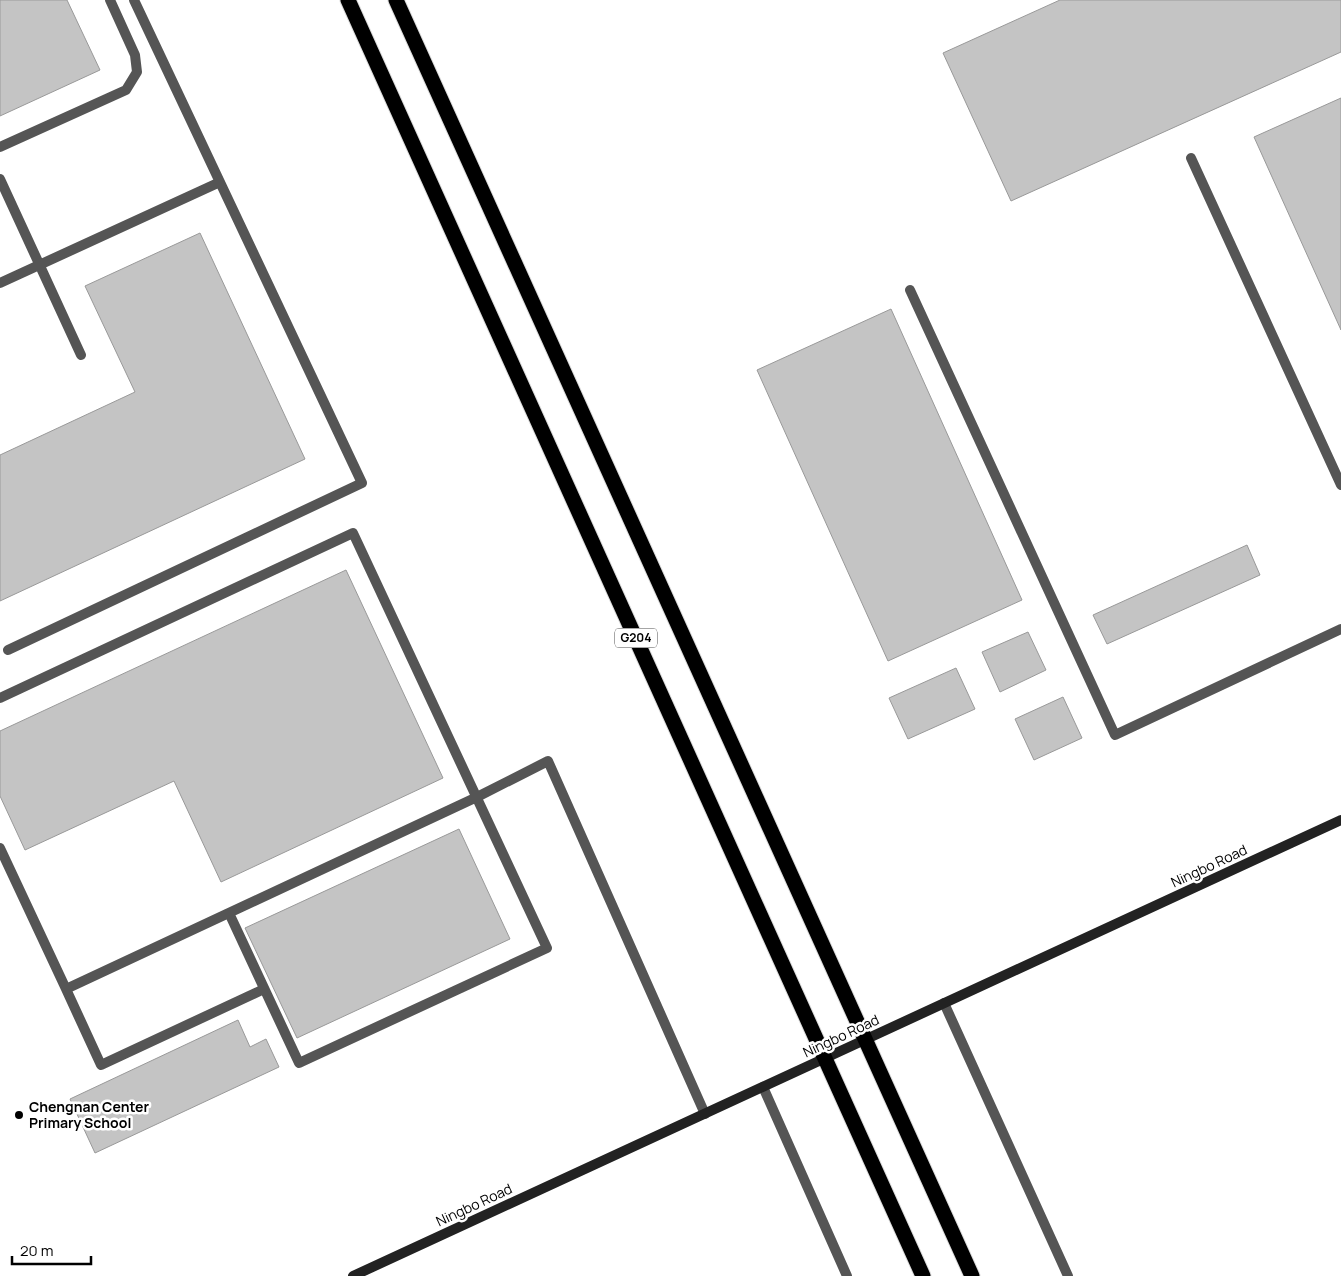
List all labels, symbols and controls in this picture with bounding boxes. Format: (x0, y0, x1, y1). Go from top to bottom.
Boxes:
road number: G204 (615, 628, 657, 648)
street label: Ningbo Road (1168, 840, 1250, 891)
street label: Ningbo Road (800, 1010, 882, 1061)
place label: Chengnan Center Primary School (29, 1097, 149, 1132)
marker: Chengnan Center Primary School (13, 1109, 25, 1121)
street label: Ningbo Road (433, 1179, 515, 1230)
scale bar (12, 1234, 91, 1266)
text: 20 m (20, 1240, 53, 1261)

